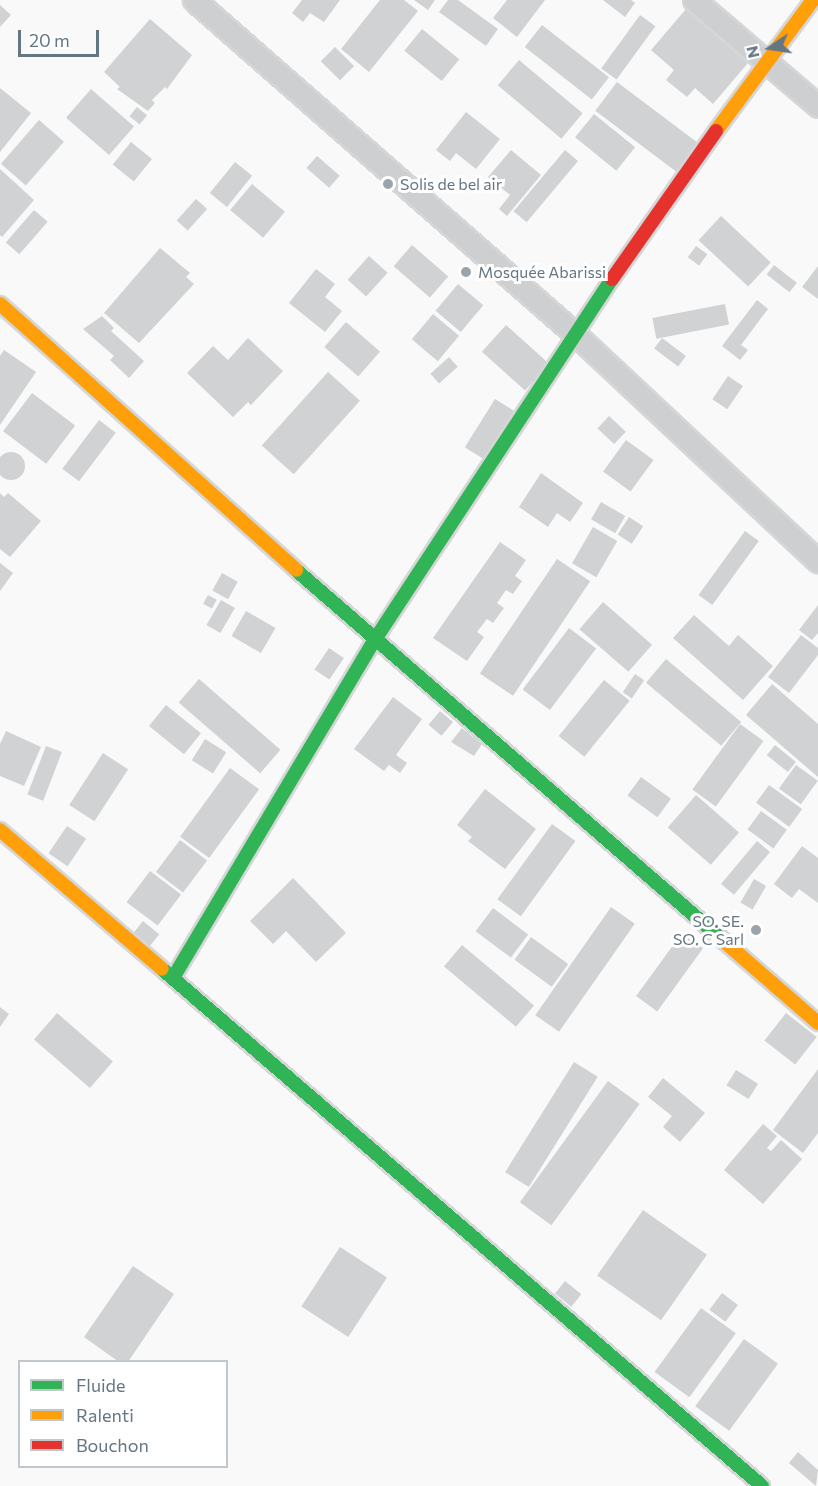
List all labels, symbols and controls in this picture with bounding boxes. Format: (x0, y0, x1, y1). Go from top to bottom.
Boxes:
scale bar (21, 18, 102, 56)
north arrow (740, 18, 800, 78)
text: 20 m (29, 29, 70, 51)
text: N (741, 44, 763, 60)
place label: Solis de bel air (400, 174, 502, 194)
marker: Solis de bel air (381, 177, 395, 191)
place label: Mosquée Abarissi (478, 262, 606, 282)
marker: Mosquée Abarissi (459, 265, 473, 279)
place label: SO. SE. SO. C Sarl (673, 911, 744, 949)
marker: SO. SE. SO. C Sarl (749, 923, 763, 937)
legend (18, 1360, 228, 1468)
text: Fluide (76, 1374, 125, 1396)
text: Ralenti (76, 1404, 134, 1426)
text: Bouchon (76, 1434, 149, 1456)

